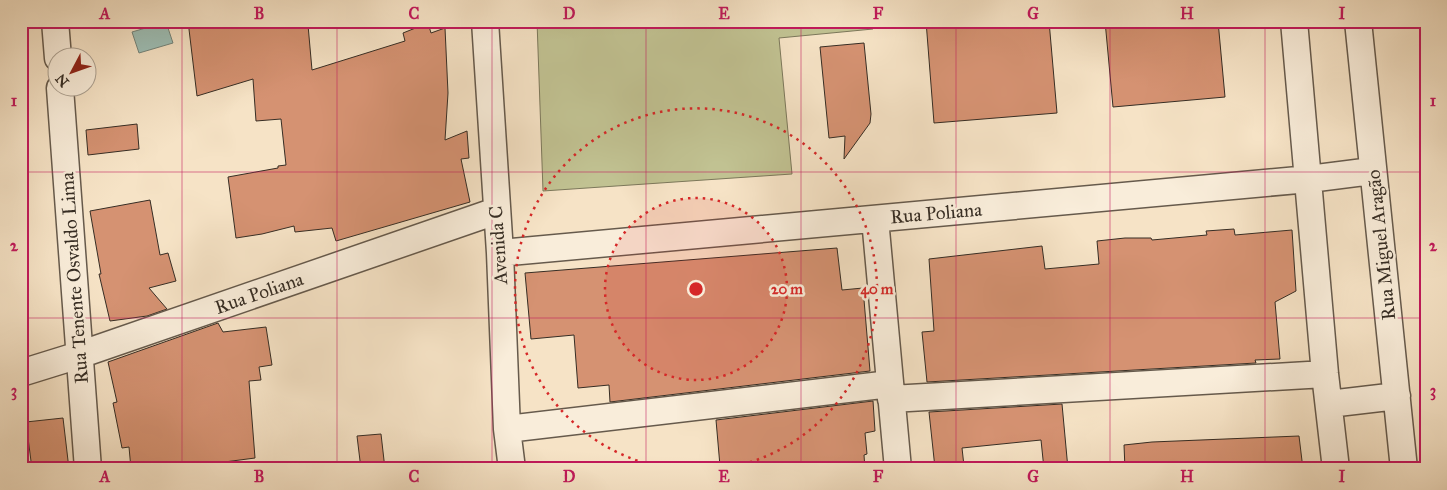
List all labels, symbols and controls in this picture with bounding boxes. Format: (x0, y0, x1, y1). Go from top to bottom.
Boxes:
text: A (99, 4, 111, 23)
text: B (254, 4, 264, 23)
text: C (409, 4, 420, 23)
text: D (563, 4, 576, 23)
text: E (718, 4, 730, 23)
text: F (873, 4, 884, 23)
text: G (1027, 4, 1039, 23)
text: H (1180, 4, 1194, 23)
text: I (1339, 4, 1346, 23)
north arrow (48, 48, 98, 98)
text: N (52, 70, 73, 90)
text: 1 (11, 91, 18, 110)
text: 1 (1430, 91, 1437, 110)
street label: Rua Miguel Aragão (1362, 168, 1401, 321)
street label: Rua Tenente Osvaldo Lima (55, 170, 93, 385)
street label: Rua Poliana (889, 197, 984, 228)
street label: Avenida C (484, 205, 512, 286)
text: 2 (10, 236, 19, 255)
text: 2 (1429, 236, 1438, 255)
street label: Rua Poliana (212, 267, 307, 319)
centre of rings (687, 280, 705, 298)
text: 20 m (771, 280, 803, 298)
text: 40 m (861, 280, 894, 299)
text: 3 (11, 381, 17, 401)
text: 3 (1430, 381, 1436, 401)
text: A (99, 467, 111, 486)
text: B (254, 467, 264, 486)
text: C (409, 467, 420, 486)
text: D (563, 467, 576, 486)
text: E (718, 467, 730, 486)
text: F (873, 467, 884, 486)
text: G (1027, 467, 1039, 486)
text: H (1180, 467, 1194, 486)
text: I (1339, 467, 1346, 486)

